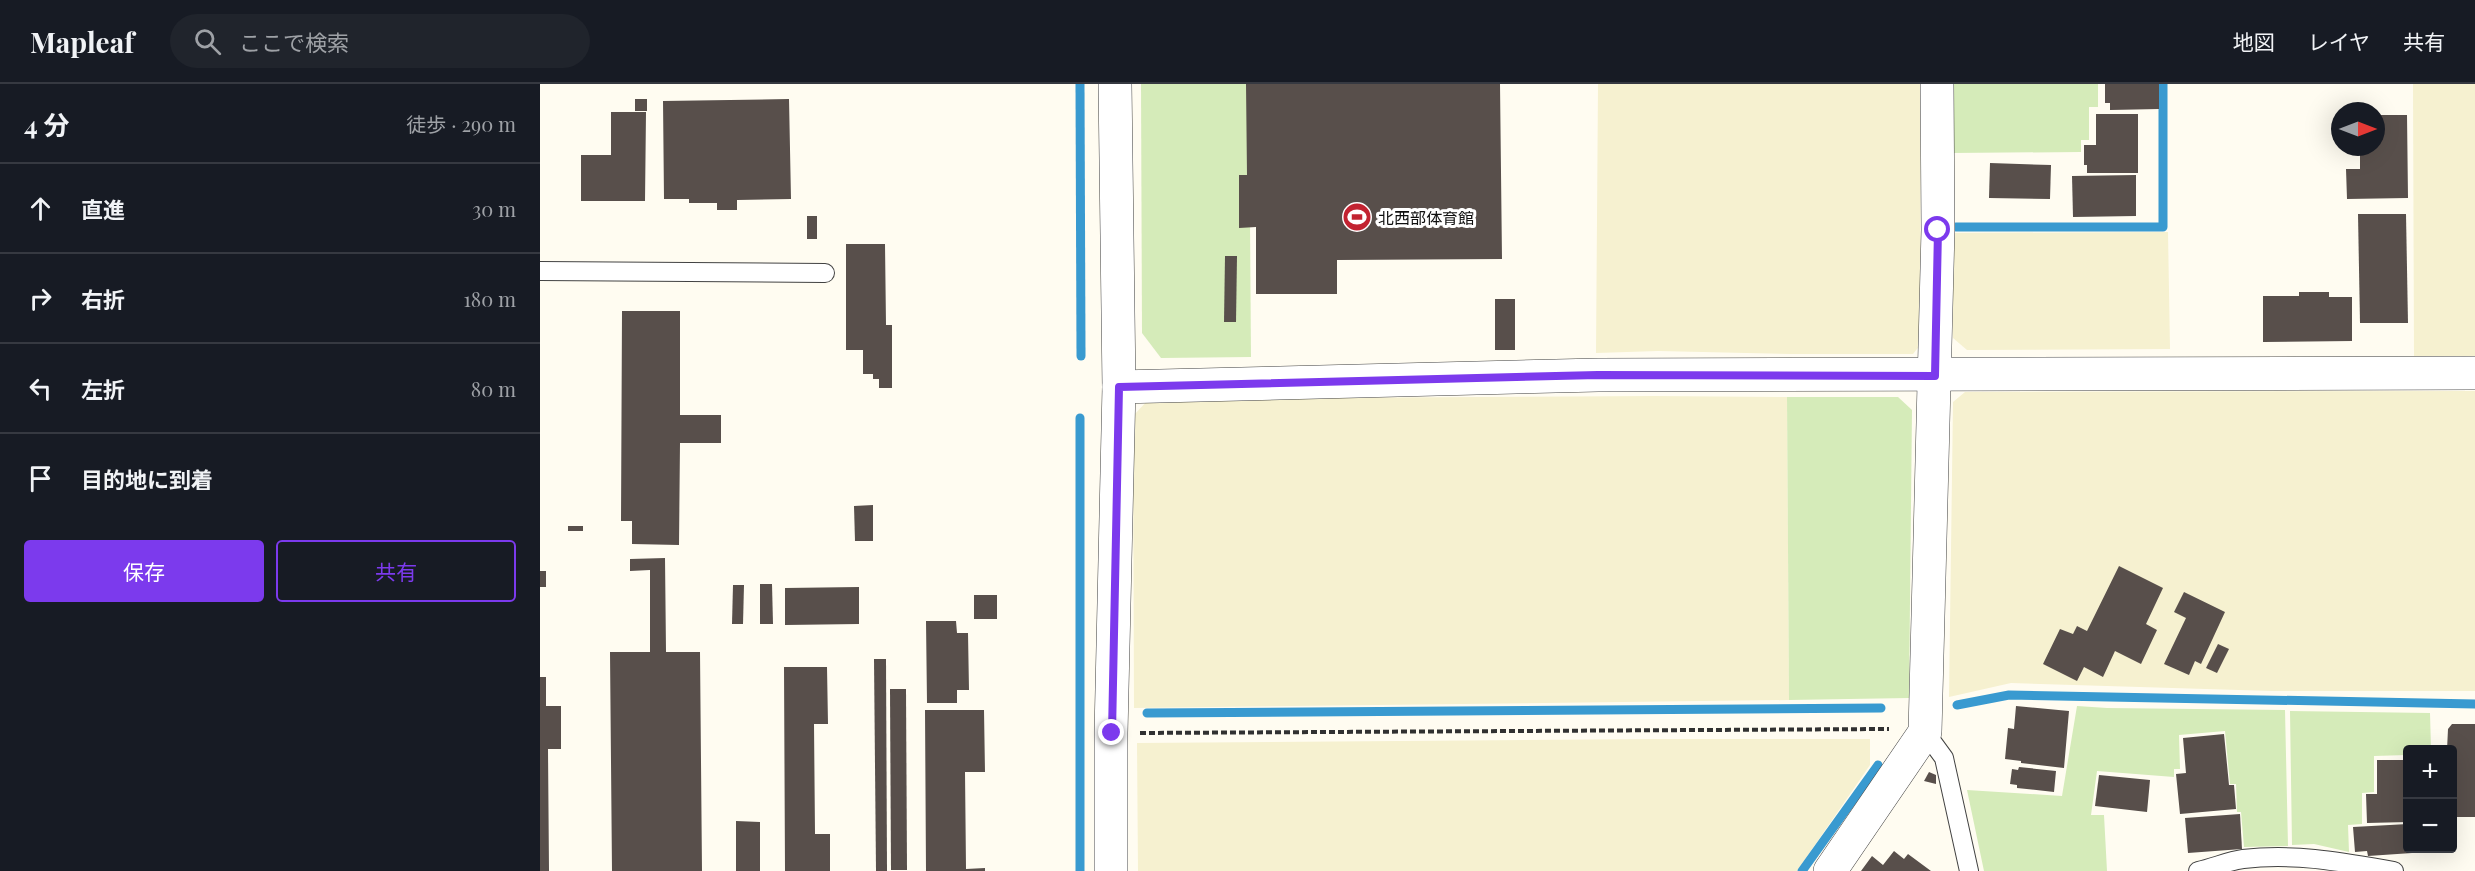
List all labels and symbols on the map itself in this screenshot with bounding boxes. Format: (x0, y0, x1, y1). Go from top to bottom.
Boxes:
north arrow (2331, 102, 2385, 156)
sports icon: 北西部体育館 (1341, 201, 1373, 233)
place label: 北西部体育館 (1378, 207, 1474, 228)
route start (1924, 216, 1950, 242)
route end (1098, 719, 1124, 745)

